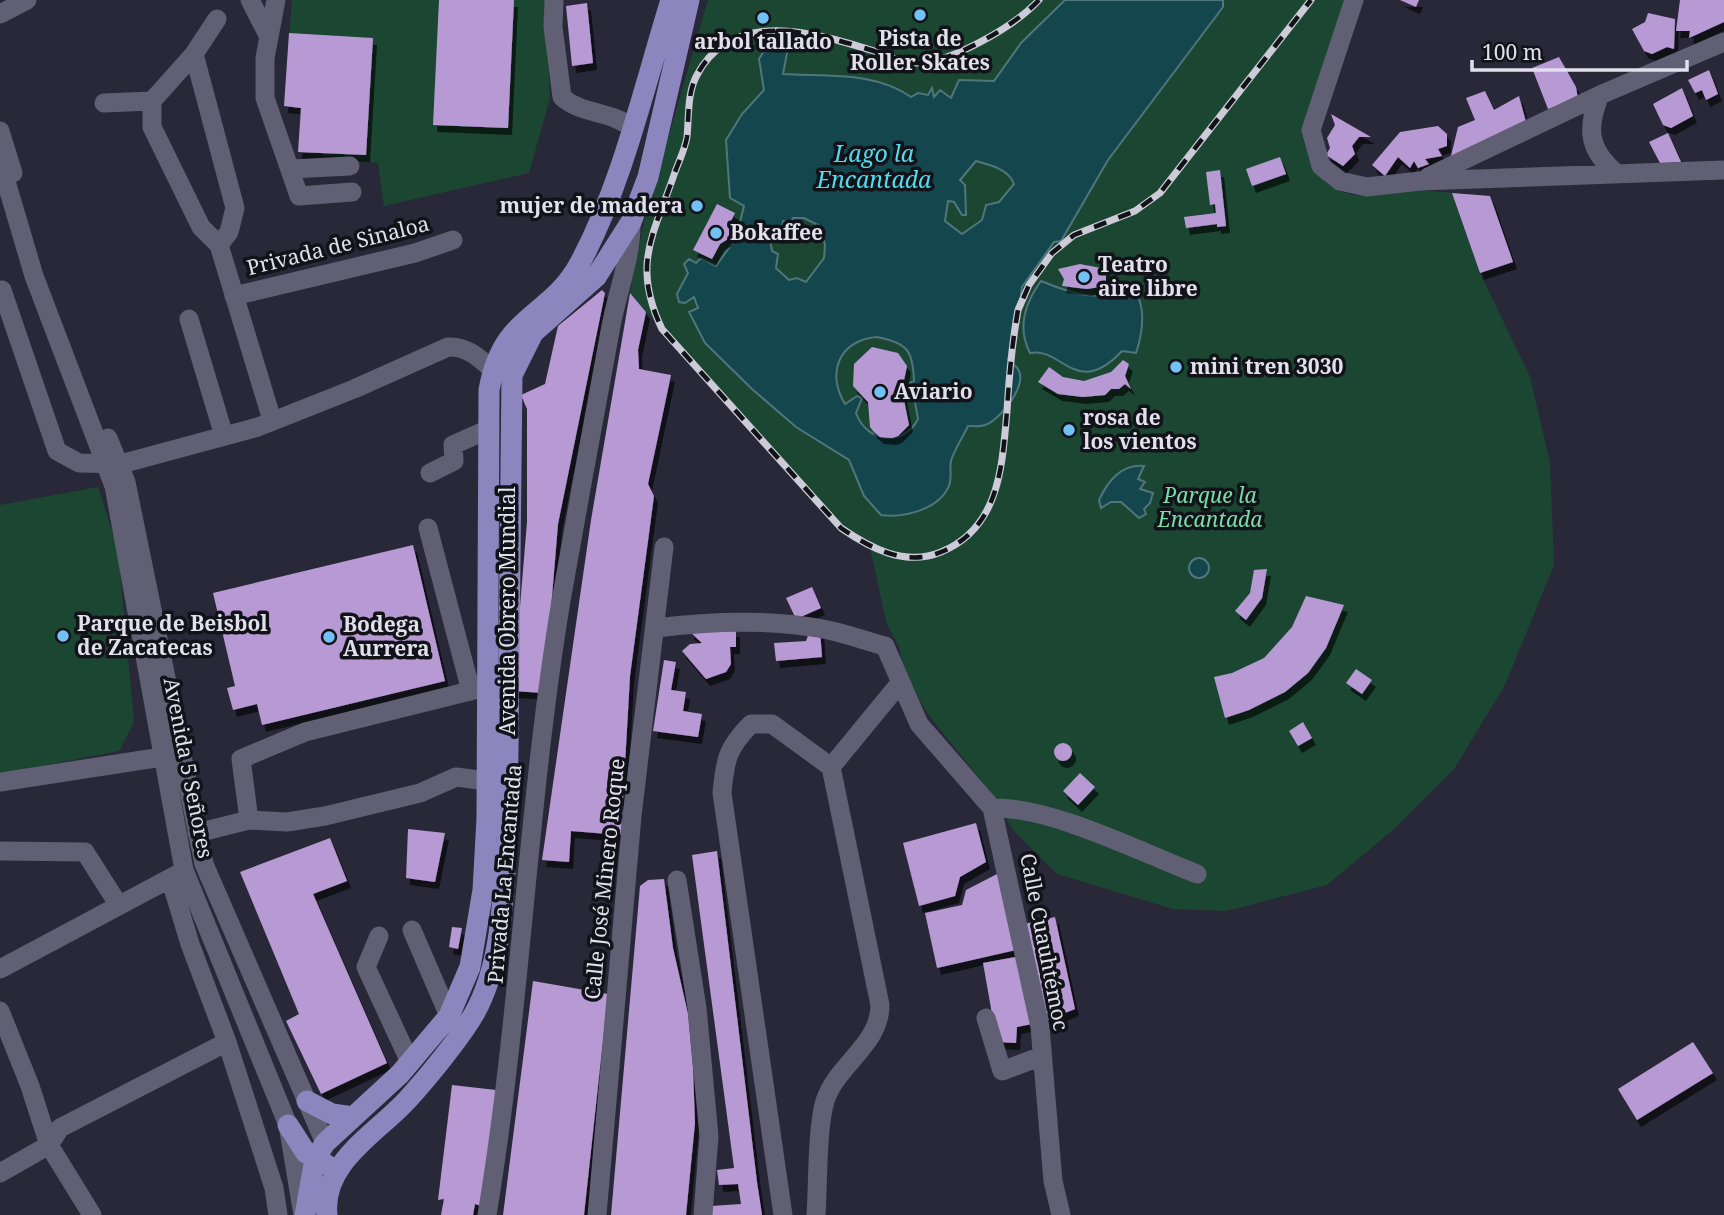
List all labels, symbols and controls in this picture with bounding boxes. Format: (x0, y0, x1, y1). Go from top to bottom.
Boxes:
marker: Pista de Roller Skates (912, 7, 928, 23)
marker: arbol tallado (755, 10, 771, 26)
place label: Pista de Roller Skates (850, 24, 990, 76)
place label: arbol tallado (694, 27, 832, 55)
scale bar (1472, 28, 1687, 72)
text: 100 m (1482, 38, 1543, 66)
water label: Lago la Encantada (816, 137, 932, 195)
place label: mujer de madera (499, 191, 683, 219)
marker: mujer de madera (689, 198, 705, 214)
street label: Privada de Sinaloa (244, 209, 432, 281)
place label: Bokaffee (730, 218, 823, 246)
marker: Bokaffee (708, 225, 724, 241)
place label: Teatro aire libre (1098, 250, 1198, 302)
marker: Teatro aire libre (1076, 269, 1092, 285)
place label: mini tren 3030 (1190, 352, 1344, 380)
marker: mini tren 3030 (1168, 359, 1184, 375)
place label: Aviario (894, 377, 973, 405)
marker: Aviario (872, 384, 888, 400)
place label: rosa de los vientos (1083, 403, 1196, 455)
marker: rosa de los vientos (1061, 422, 1077, 438)
park label: Parque la Encantada (1157, 481, 1263, 533)
street label: Avenida Obrero Mundial (493, 486, 521, 735)
place label: Parque de Beisbol de Zacatecas (77, 609, 268, 661)
place label: Bodega Aurrera (343, 610, 430, 662)
marker: Parque de Beisbol de Zacatecas (55, 628, 71, 644)
marker: Bodega Aurrera (321, 629, 337, 645)
street label: Avenida 5 Señores (158, 675, 220, 861)
street label: Calle José Minero Roque (577, 757, 631, 1001)
street label: Privada La Encantada (480, 763, 528, 985)
street label: Calle Cuauhtémoc (1014, 851, 1076, 1033)

